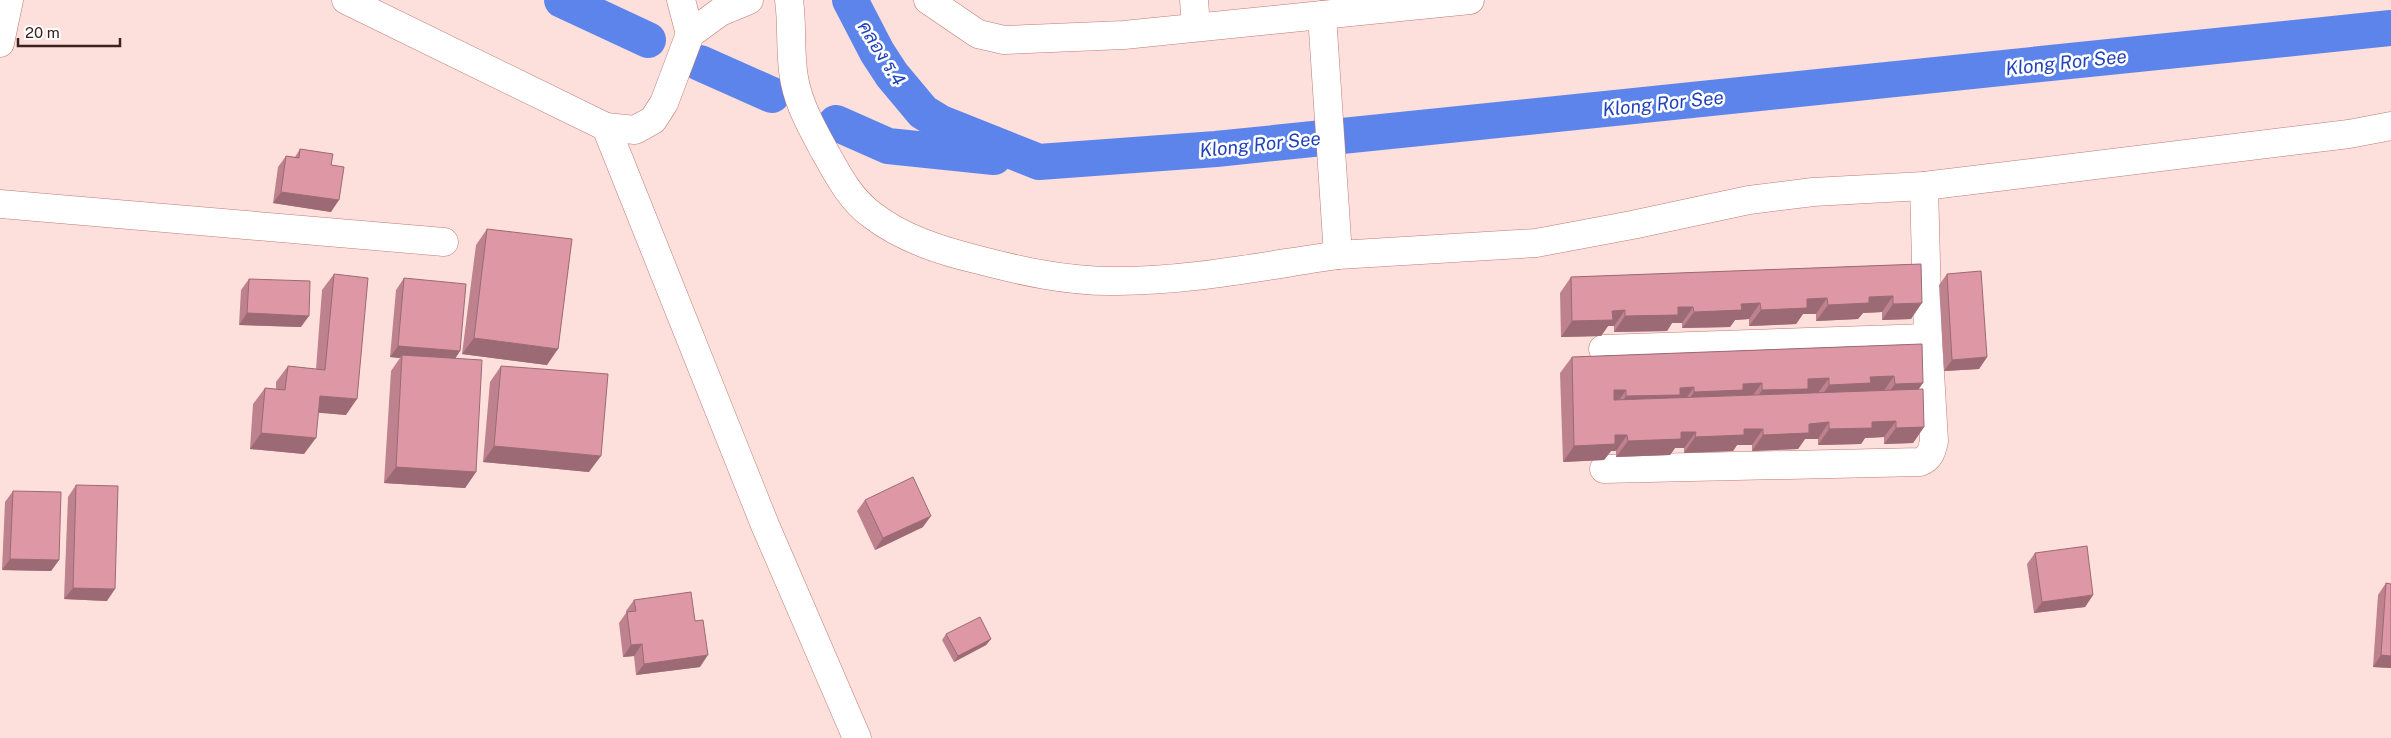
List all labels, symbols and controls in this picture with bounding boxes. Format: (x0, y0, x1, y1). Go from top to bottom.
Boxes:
scale bar (18, 15, 120, 47)
water label: คลอง ร.4 (854, 17, 910, 89)
text: 20 m (25, 24, 60, 41)
water label: Klong Ror See (2004, 45, 2128, 79)
water label: Klong Ror See (1601, 86, 1725, 120)
water label: Klong Ror See (1198, 127, 1322, 161)

